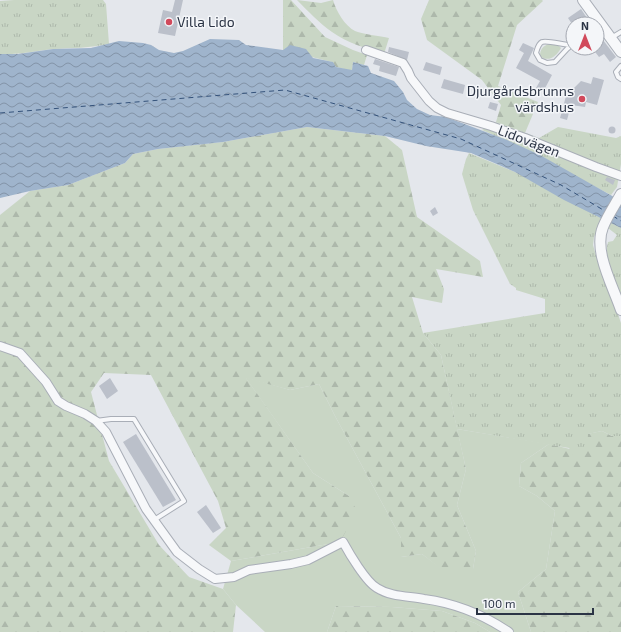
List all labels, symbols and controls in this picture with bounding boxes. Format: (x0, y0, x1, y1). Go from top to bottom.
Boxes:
place label: Villa Lido (177, 13, 235, 30)
north arrow (565, 16, 605, 56)
marker: Villa Lido (164, 17, 174, 27)
text: N (581, 19, 589, 32)
place label: Djurgårdsbrunns värdshus (467, 82, 574, 115)
marker: Djurgårdsbrunns värdshus (577, 94, 587, 104)
street label: Lidovägen (496, 121, 563, 160)
scale bar (477, 590, 593, 616)
text: 100 m (483, 596, 515, 610)

